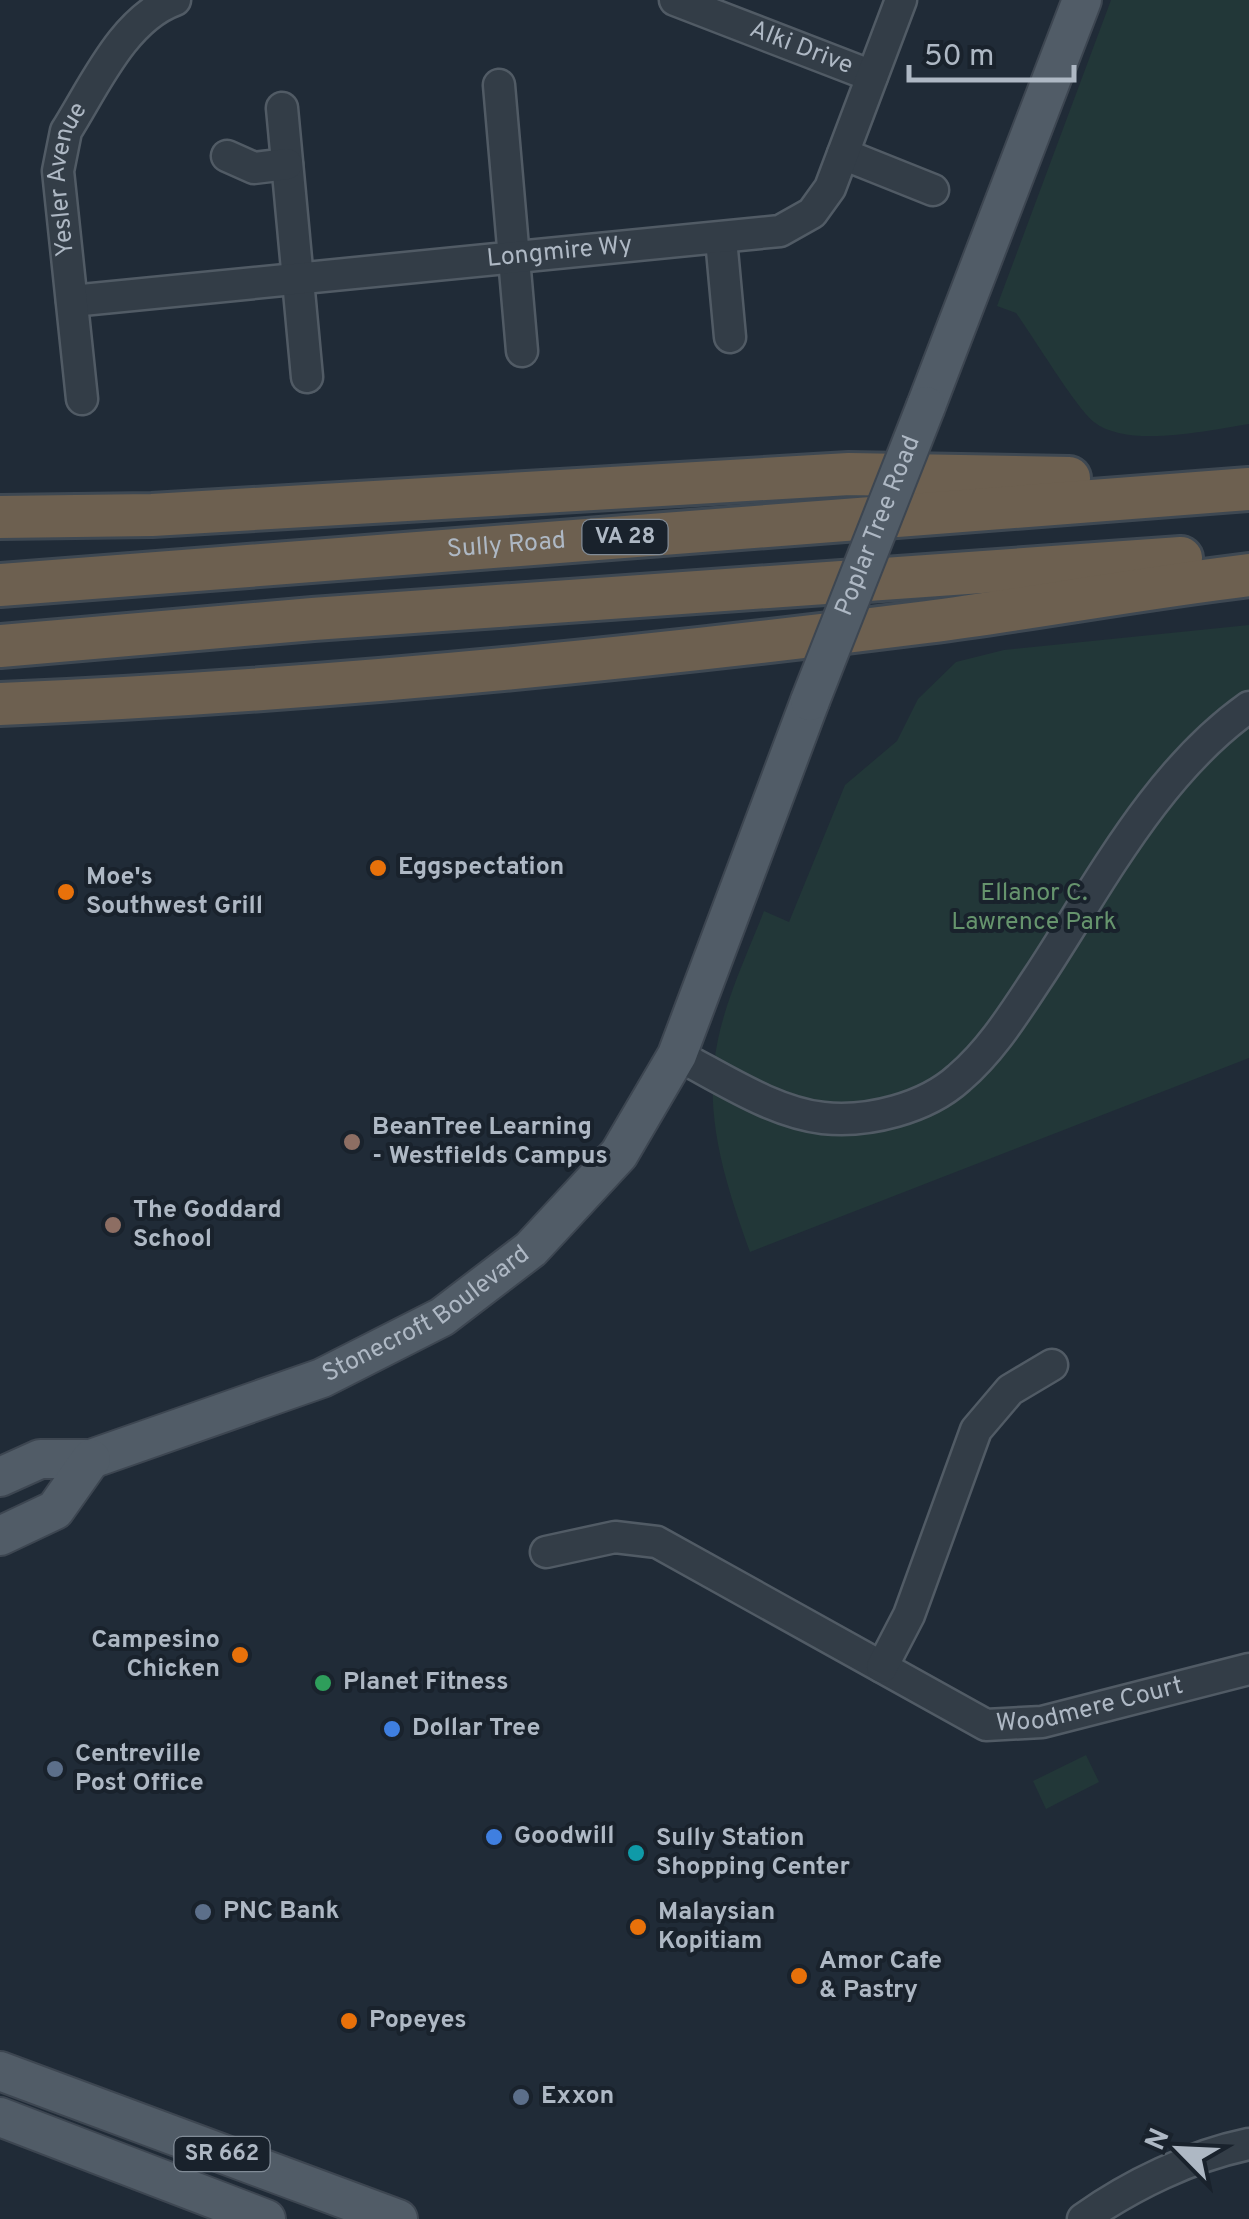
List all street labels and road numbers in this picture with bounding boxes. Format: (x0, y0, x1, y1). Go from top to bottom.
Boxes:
street label: Alki Drive (745, 14, 857, 83)
street label: Yesler Avenue (42, 97, 95, 258)
street label: Longmire Wy (485, 230, 634, 276)
street label: Poplar Tree Road (829, 431, 929, 621)
road number: VA 28 (582, 520, 668, 554)
street label: Sully Road (446, 526, 567, 567)
street label: Stonecroft Boulevard (317, 1239, 537, 1391)
street label: Woodmere Court (995, 1671, 1187, 1740)
road number: SR 662 (174, 2137, 270, 2171)

